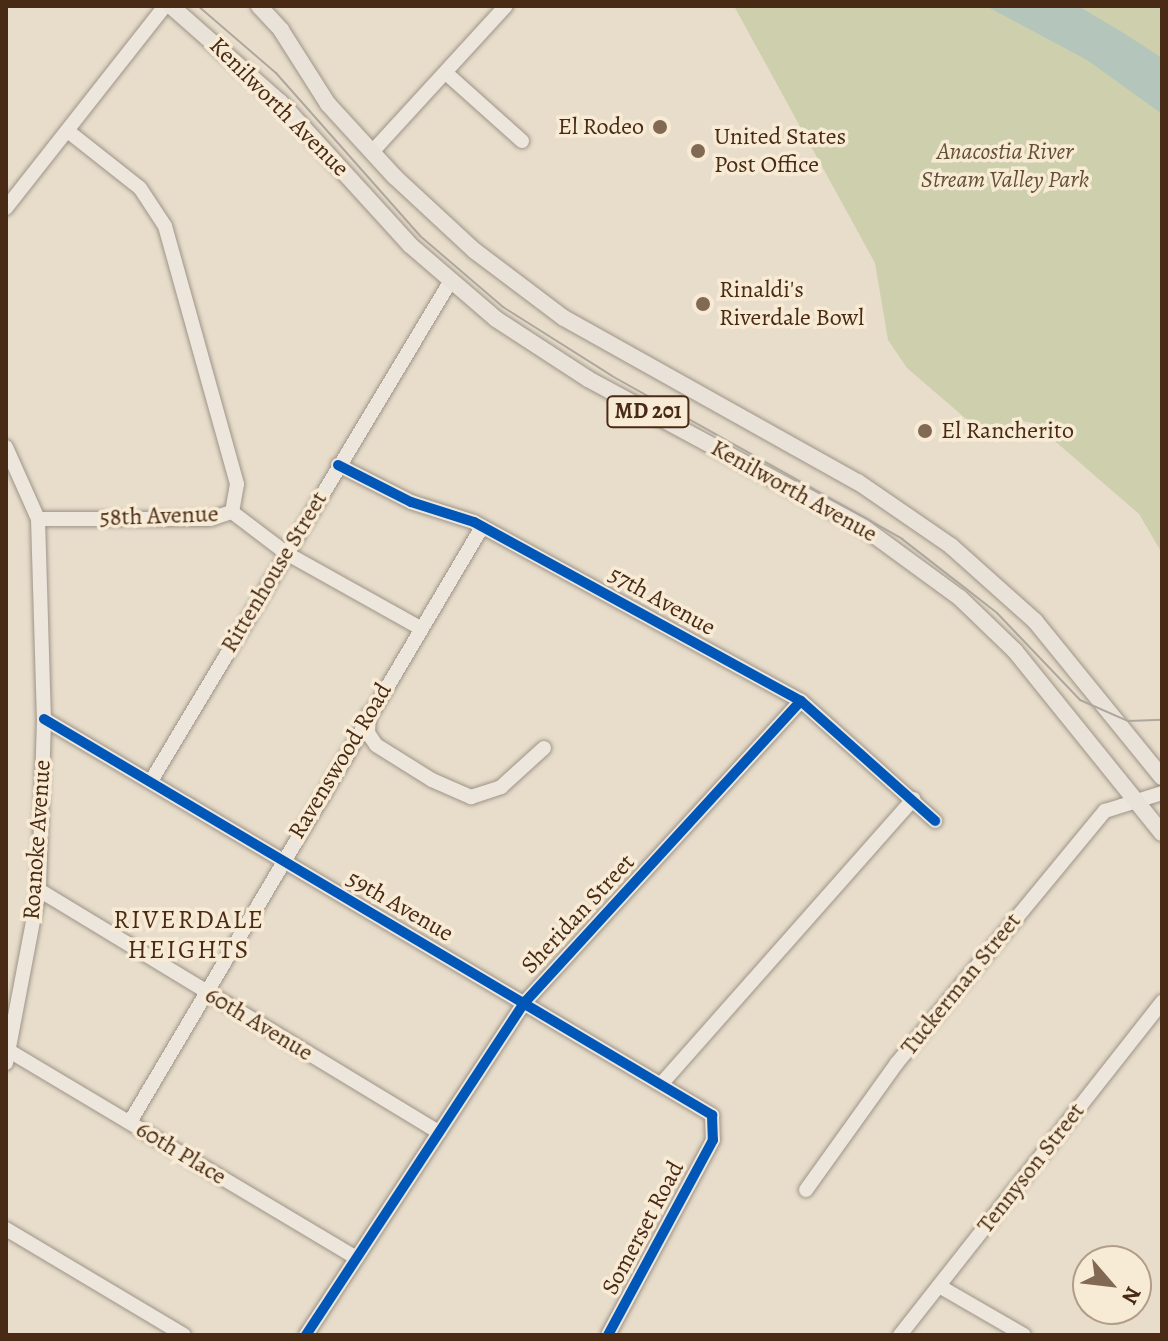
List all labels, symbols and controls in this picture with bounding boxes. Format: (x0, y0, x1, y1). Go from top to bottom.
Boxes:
street label: Kenilworth Avenue (203, 31, 355, 183)
place label: El Rodeo (558, 113, 644, 141)
marker: El Rodeo (651, 118, 669, 136)
place label: United States Post Office (714, 123, 846, 179)
park label: Anacostia River Stream Valley Park (921, 138, 1089, 194)
marker: United States Post Office (689, 142, 707, 160)
place label: Rinaldi's Riverdale Bowl (719, 276, 864, 332)
marker: Rinaldi's Riverdale Bowl (694, 295, 712, 313)
road number: MD 201 (606, 394, 690, 430)
place label: El Rancherito (941, 417, 1074, 445)
marker: El Rancherito (916, 422, 934, 440)
street label: Kenilworth Avenue (706, 433, 882, 549)
street label: Rittenhouse Street (215, 486, 333, 658)
street label: 58th Avenue (99, 500, 219, 532)
street label: 57th Avenue (604, 560, 720, 642)
street label: Ravenswood Road (282, 678, 398, 844)
street label: Roanoke Avenue (17, 759, 57, 921)
street label: Sheridan Street (515, 848, 641, 980)
street label: 59th Avenue (342, 864, 458, 948)
district label: RIVERDALE HEIGHTS (113, 904, 265, 966)
street label: Tuckerman Street (895, 907, 1027, 1061)
street label: 60th Avenue (200, 981, 318, 1067)
street label: Tennyson Street (971, 1097, 1091, 1239)
street label: 60th Place (131, 1115, 231, 1191)
street label: Somerset Road (596, 1156, 690, 1300)
north arrow (1072, 1245, 1152, 1325)
text: N (1114, 1281, 1148, 1309)

